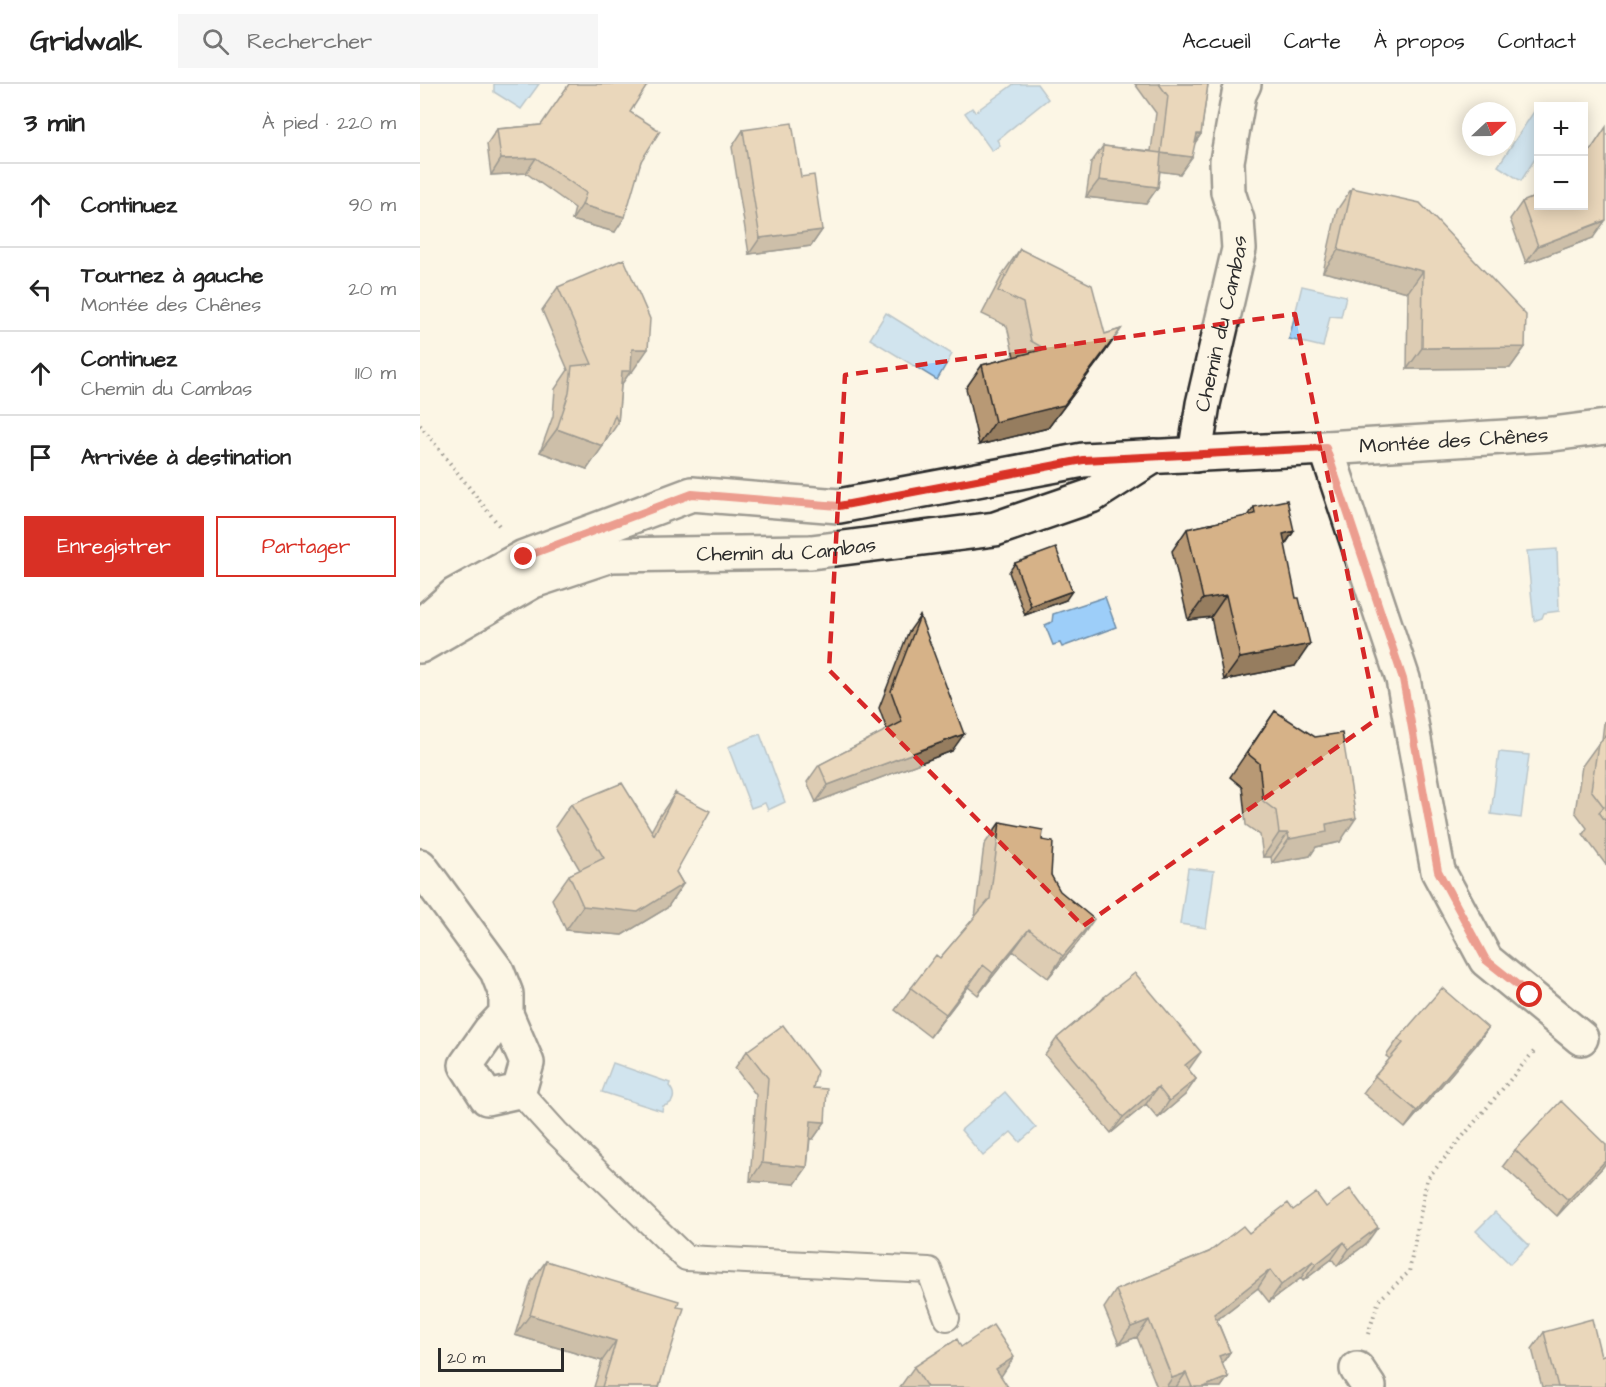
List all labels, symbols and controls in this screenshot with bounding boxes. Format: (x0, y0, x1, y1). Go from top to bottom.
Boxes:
search box (178, 14, 598, 68)
text: Gridwalk (30, 22, 142, 61)
icon: search (199, 25, 232, 58)
text: Rechercher (247, 26, 372, 57)
text: Accueil (1182, 27, 1251, 56)
text: Carte (1284, 27, 1341, 56)
text: À propos (1374, 27, 1465, 56)
text: Contact (1498, 27, 1576, 56)
north arrow (1462, 102, 1516, 156)
map controls (1534, 102, 1588, 210)
button: + (1534, 102, 1588, 156)
text: 3 min (24, 105, 85, 141)
text: À pied · 220 m (262, 109, 396, 137)
button: − (1534, 156, 1588, 210)
icon: ahead (24, 189, 57, 222)
text: Continuez (81, 190, 177, 221)
text: 90 m (348, 191, 396, 219)
street label: Chemin du Cambas (1188, 235, 1254, 414)
text: Tournez à gauche (81, 260, 263, 291)
icon: left (24, 273, 57, 306)
text: 20 m (348, 275, 396, 303)
text: Montée des Chênes (81, 291, 261, 319)
text: Continuez (81, 344, 177, 375)
icon: ahead (24, 357, 57, 390)
text: 110 m (355, 359, 396, 387)
text: Chemin du Cambas (81, 375, 252, 403)
street label: Montée des Chênes (1358, 420, 1549, 461)
icon: arrive (24, 441, 57, 474)
text: Arrivée à destination (81, 442, 291, 473)
button: Enregistrer (24, 516, 204, 577)
button: Partager (216, 516, 396, 577)
street label: Chemin du Cambas (696, 530, 878, 569)
route end (510, 543, 536, 569)
route start (1516, 981, 1542, 1007)
scale bar (438, 1345, 564, 1372)
text: 20 m (447, 1347, 485, 1369)

